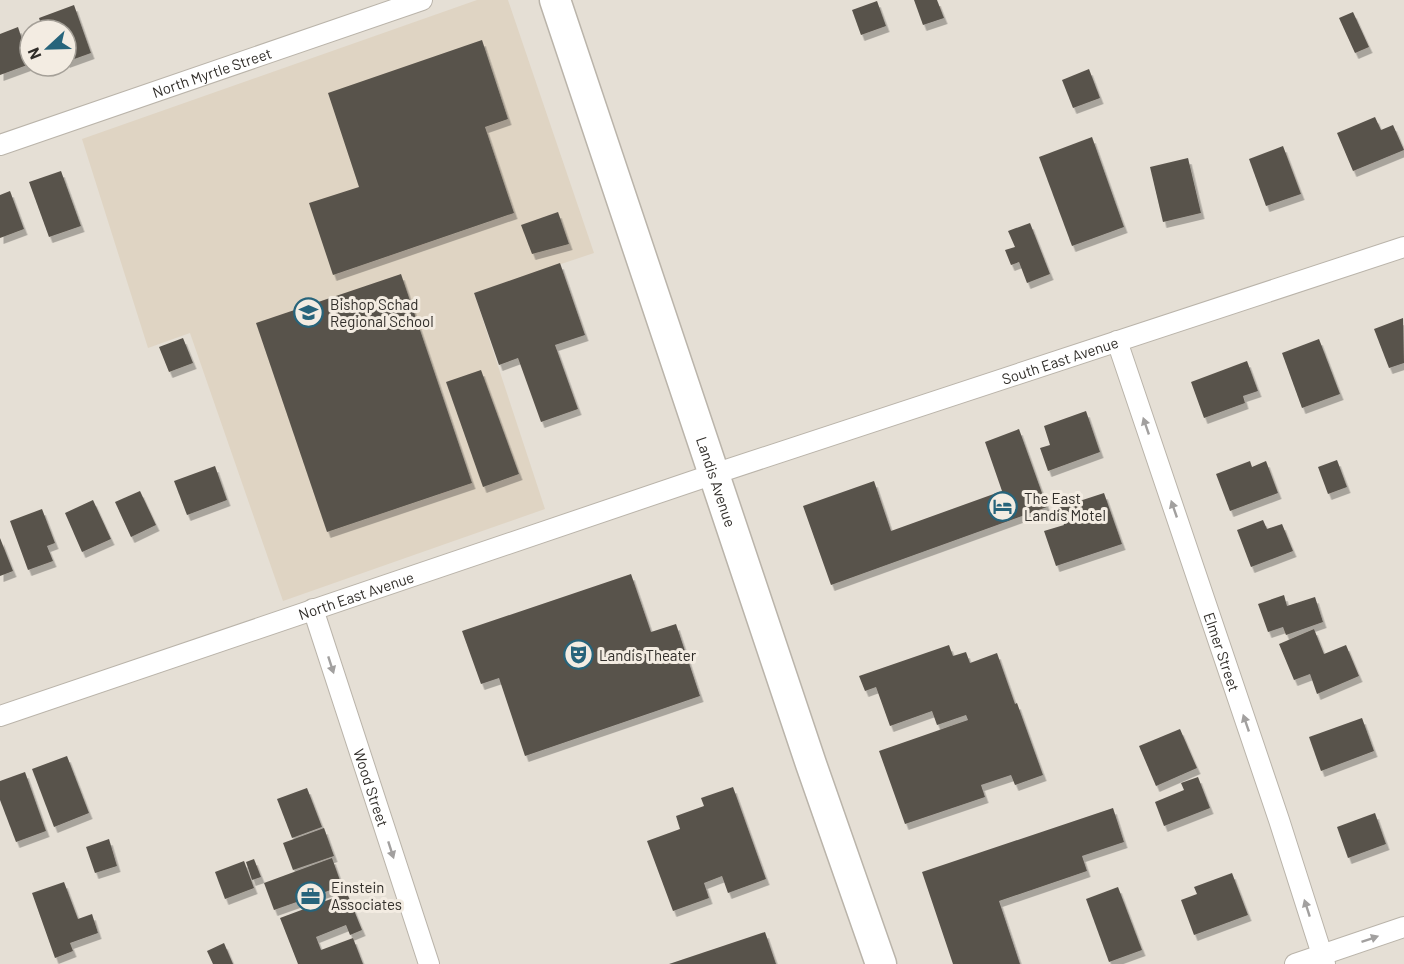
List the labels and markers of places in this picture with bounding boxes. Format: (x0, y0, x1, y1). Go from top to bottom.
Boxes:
place label: Bishop Schad Regional School (330, 295, 434, 330)
school or university icon: Bishop Schad Regional School (293, 297, 325, 329)
place label: The East Landis Motel (1024, 489, 1106, 524)
hotel icon: The East Landis Motel (987, 491, 1019, 523)
theatre icon: Landis Theater (562, 639, 594, 671)
place label: Landis Theater (599, 646, 697, 664)
place label: Einstein Associates (331, 878, 402, 913)
office icon: Einstein Associates (294, 880, 326, 912)

